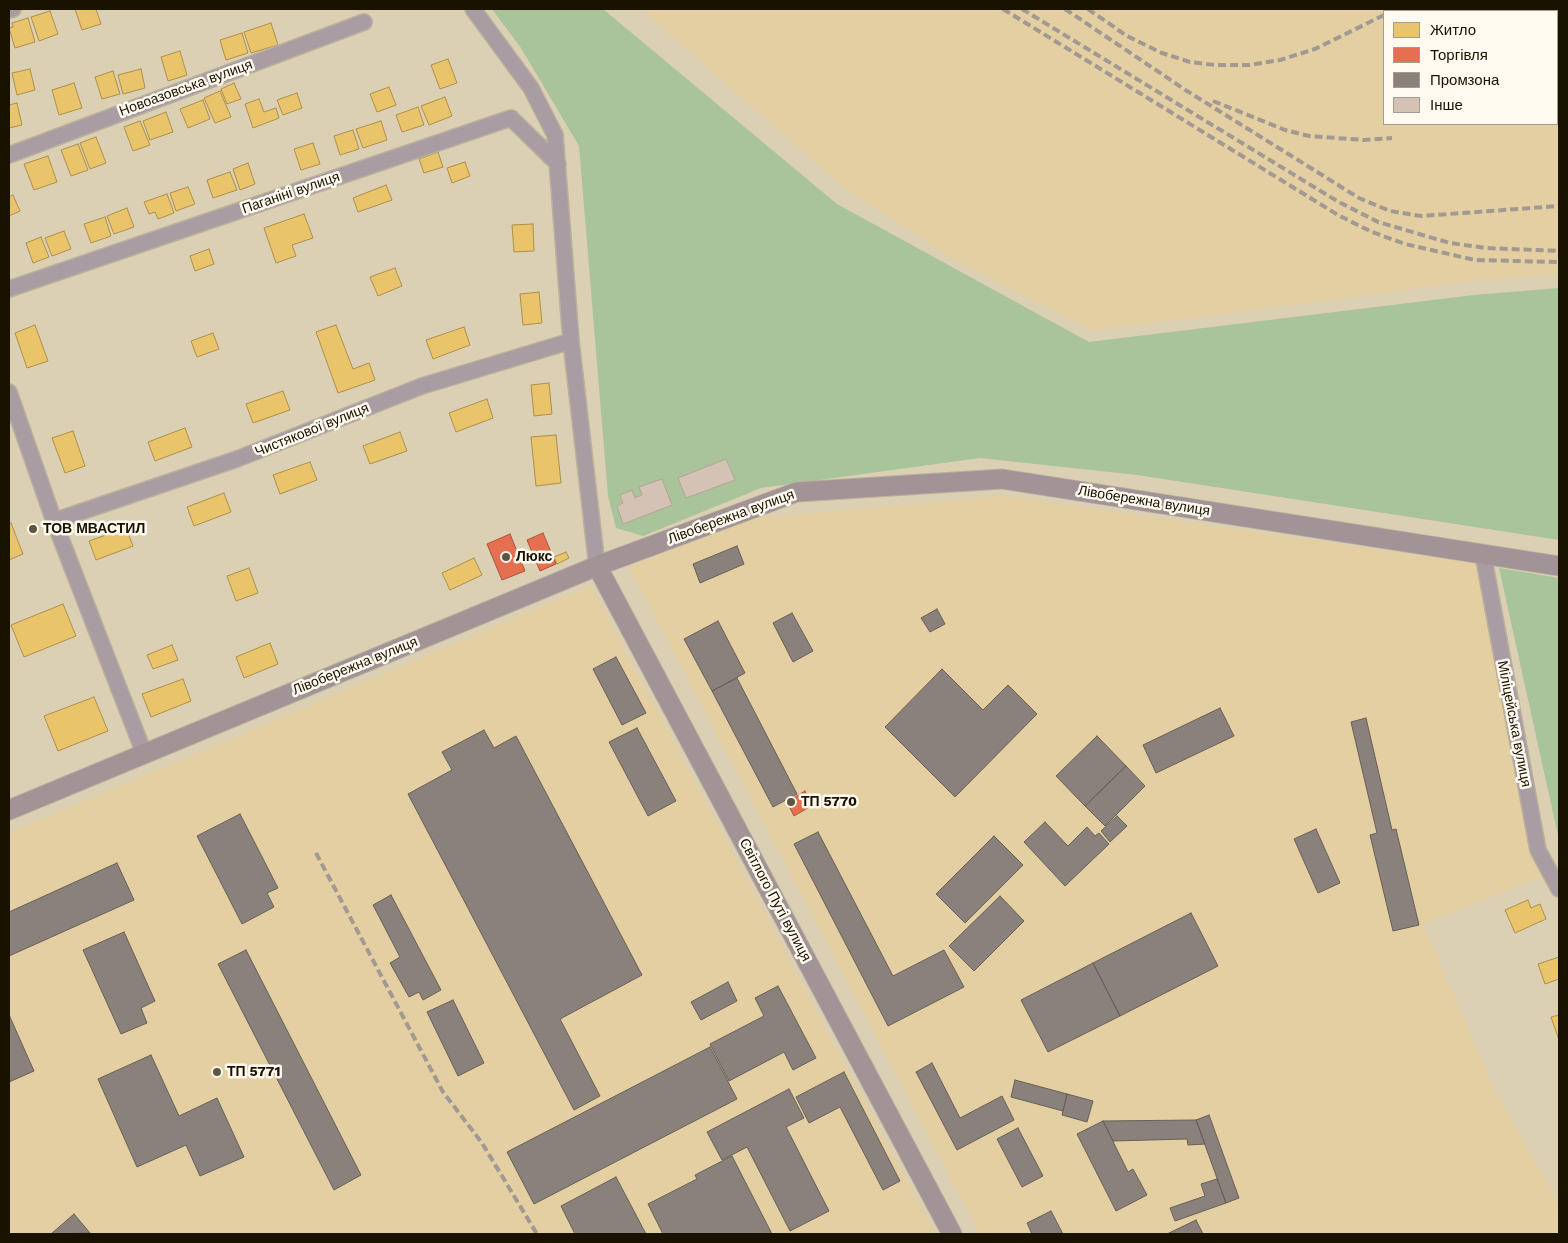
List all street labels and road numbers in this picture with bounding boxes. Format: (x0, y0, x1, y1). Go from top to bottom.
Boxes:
street label: Новоазовська вулиця (117, 56, 255, 120)
street label: Паганіні вулиця (240, 168, 342, 218)
street label: Чистякової вулиця (253, 399, 371, 461)
street label: Лівобережна вулиця (1077, 482, 1211, 520)
street label: Лівобережна вулиця (665, 486, 797, 548)
street label: Лівобережна вулиця (290, 633, 420, 699)
street label: Міліцейська вулиця (1494, 659, 1534, 789)
street label: Світлого Путі вулиця (735, 836, 815, 964)

